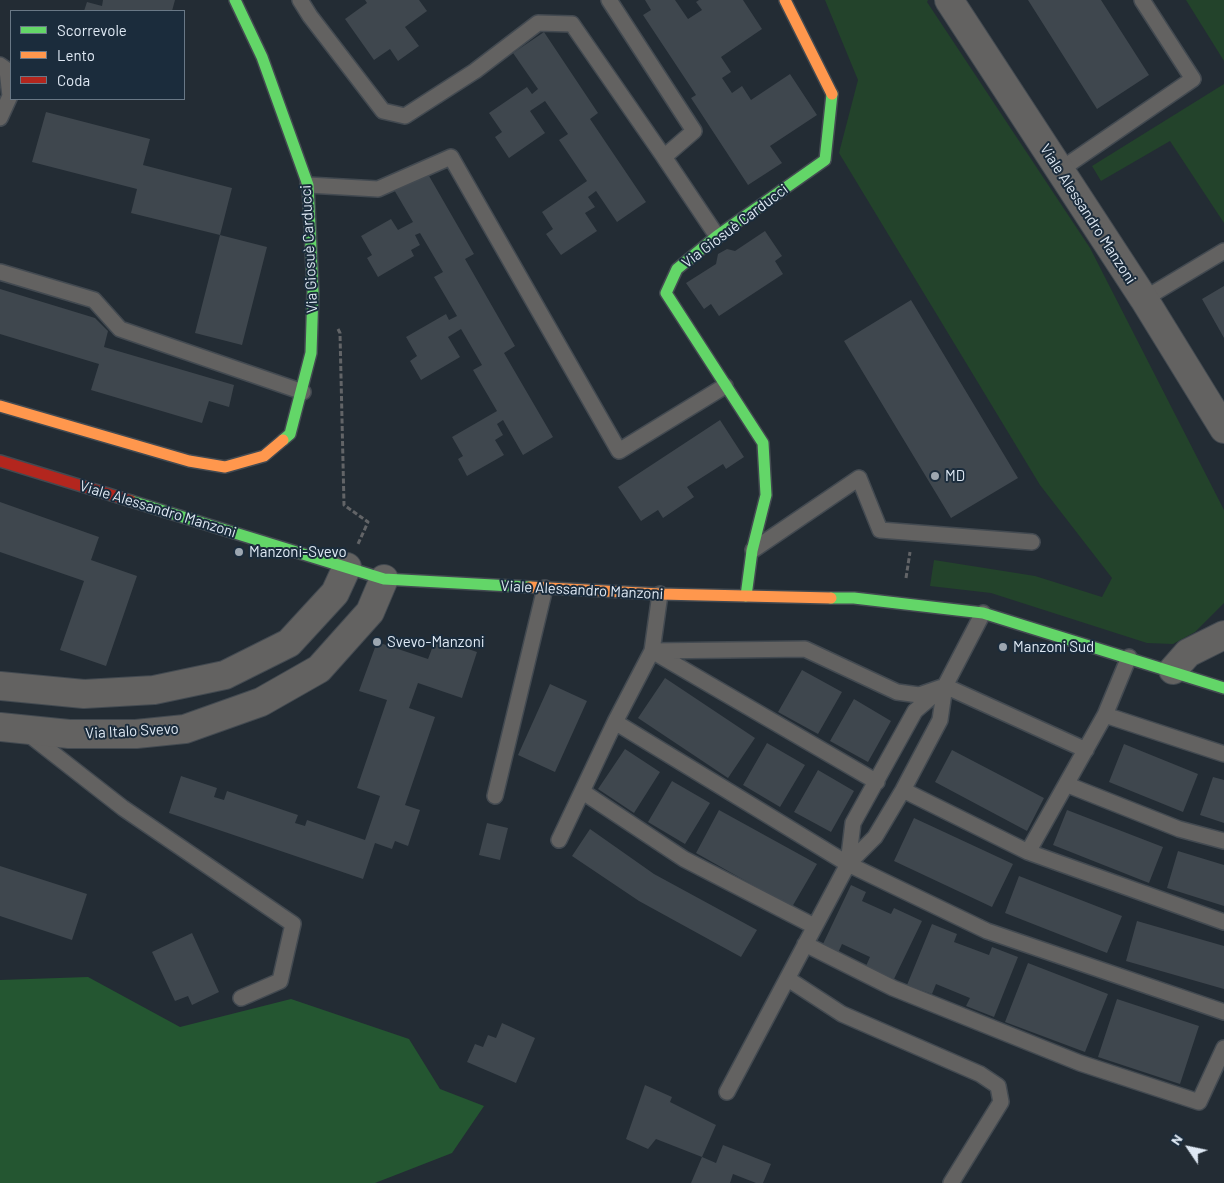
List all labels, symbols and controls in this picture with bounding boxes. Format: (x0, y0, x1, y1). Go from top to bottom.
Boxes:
legend (10, 10, 185, 100)
text: Scorrevole (57, 21, 127, 39)
text: Lento (57, 46, 95, 64)
text: Coda (57, 71, 90, 89)
street label: Viale Alessandro Manzoni (1036, 141, 1140, 287)
street label: Via Giosuè Carducci (678, 180, 792, 272)
street label: Via Giosuè Carducci (297, 184, 321, 314)
place label: MD (945, 467, 965, 485)
marker: MD (929, 470, 941, 482)
street label: Viale Alessandro Manzoni (77, 477, 239, 541)
place label: Manzoni-Svevo (249, 543, 347, 561)
marker: Manzoni-Svevo (233, 546, 245, 558)
street label: Viale Alessandro Manzoni (500, 577, 664, 603)
place label: Svevo-Manzoni (387, 633, 485, 651)
marker: Svevo-Manzoni (371, 636, 383, 648)
place label: Manzoni Sud (1013, 638, 1094, 656)
marker: Manzoni Sud (997, 641, 1009, 653)
street label: Via Italo Svevo (85, 720, 179, 742)
north arrow (1164, 1123, 1214, 1173)
text: N (1166, 1131, 1186, 1148)

